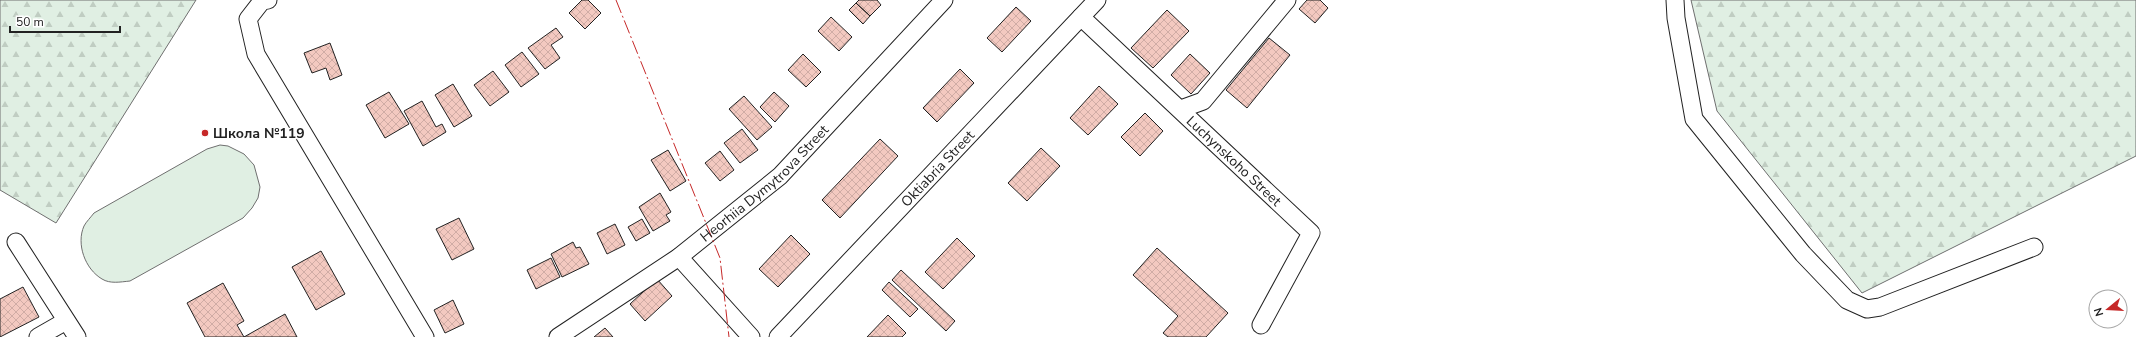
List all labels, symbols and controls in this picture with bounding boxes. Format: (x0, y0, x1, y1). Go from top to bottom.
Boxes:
scale bar (10, 8, 120, 34)
text: 50 m (16, 14, 44, 30)
street label: Luchynskoho Street (1182, 112, 1285, 210)
street label: Heorhiia Dymytrova Street (696, 121, 833, 246)
place label: Школа №119 (213, 124, 305, 143)
street label: Oktiabria Street (897, 126, 979, 211)
marker: Школа №119 (200, 128, 210, 138)
north arrow (2088, 289, 2128, 329)
text: N (2091, 306, 2107, 318)

